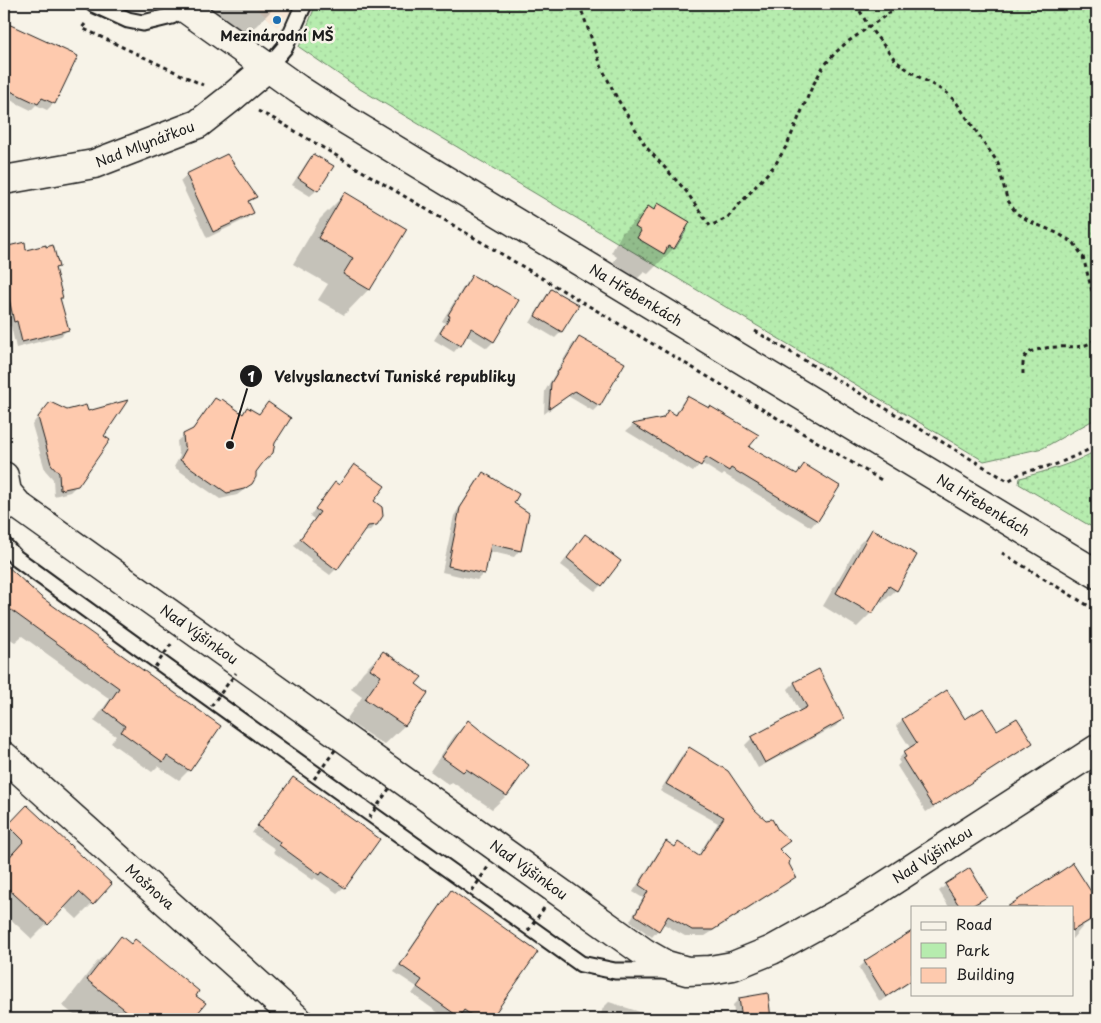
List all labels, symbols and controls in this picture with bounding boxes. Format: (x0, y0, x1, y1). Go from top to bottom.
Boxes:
marker: Mezinárodní MŠ (271, 14, 283, 26)
place label: Mezinárodní MŠ (220, 25, 334, 46)
street label: Nad Mlynářkou (92, 115, 197, 172)
street label: Na Hřebenkách (586, 259, 687, 331)
callout: Velvyslanectví Tuniské republiky (238, 361, 527, 391)
text: 1 (247, 364, 255, 387)
text: Velvyslanectví Tuniské republiky (274, 364, 516, 387)
street label: Na Hřebenkách (933, 469, 1034, 541)
street label: Nad Výšinkou (156, 599, 243, 669)
street label: Nad Výšinkou (888, 821, 976, 888)
street label: Nad Výšinkou (486, 834, 572, 905)
street label: Mošnova (121, 859, 180, 915)
legend (911, 906, 1074, 996)
text: Road (956, 912, 992, 935)
text: Park (956, 938, 990, 961)
text: Building (956, 962, 1015, 985)

